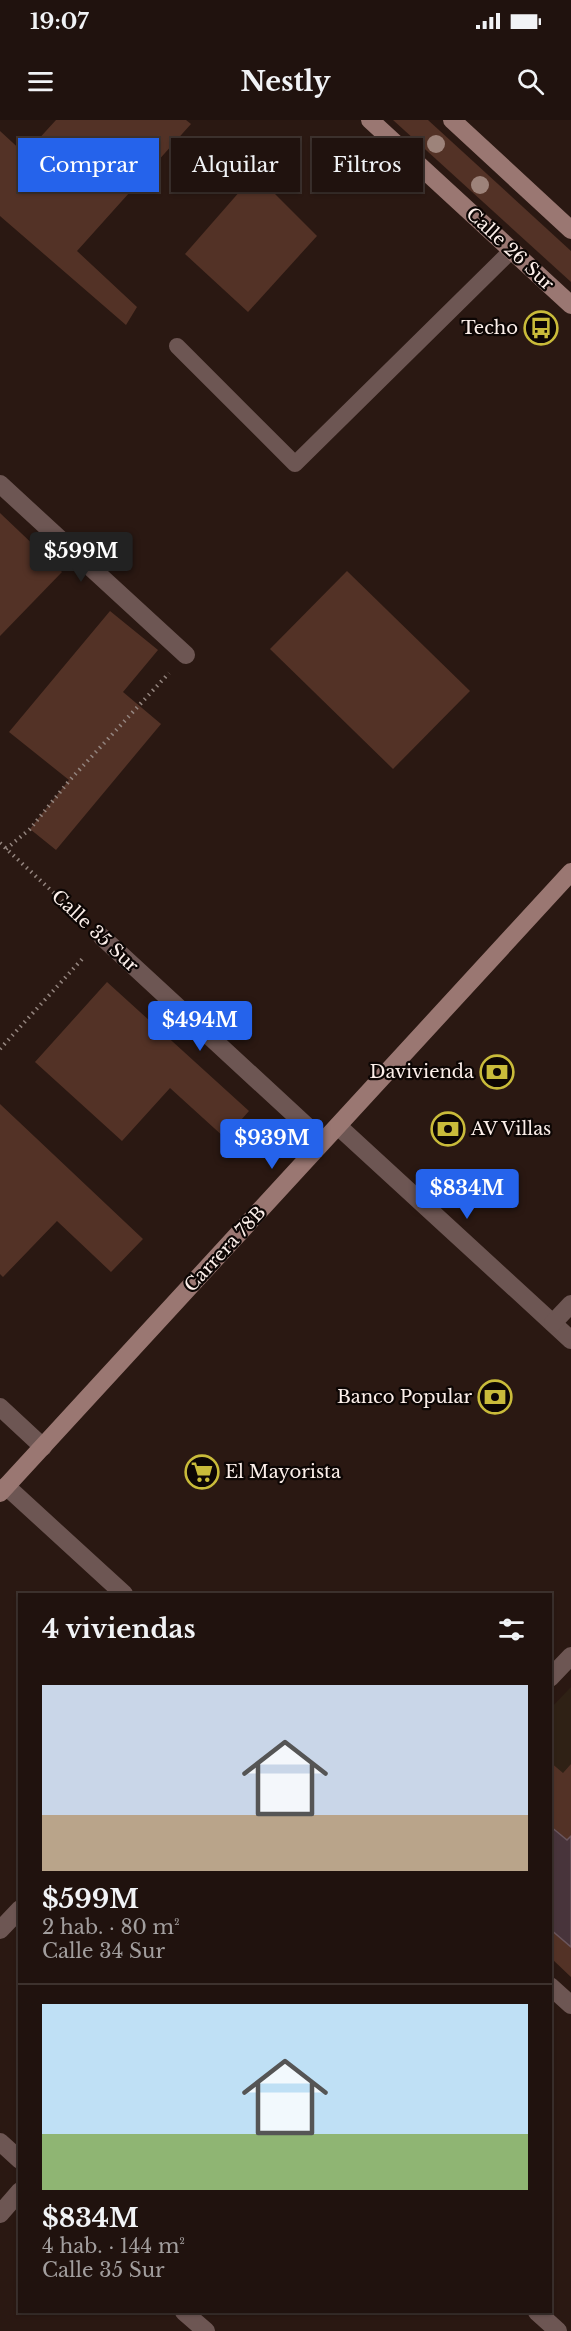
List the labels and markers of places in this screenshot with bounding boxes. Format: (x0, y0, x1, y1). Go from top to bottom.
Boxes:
bus stop icon: Techo (523, 310, 559, 346)
place label: Techo (461, 317, 518, 339)
pin: $599M (39, 532, 123, 583)
pin: $494M (158, 1001, 242, 1052)
bank icon: Davivienda (479, 1054, 515, 1090)
place label: Davivienda (370, 1061, 474, 1083)
bank icon: AV Villas (430, 1111, 466, 1147)
place label: AV Villas (470, 1118, 551, 1140)
pin: $939M (230, 1119, 314, 1170)
pin: $834M (425, 1169, 509, 1220)
bank icon: Banco Popular (477, 1379, 513, 1415)
place label: Banco Popular (337, 1386, 472, 1408)
supermarket icon: El Mayorista (184, 1454, 220, 1490)
place label: El Mayorista (225, 1461, 341, 1483)

